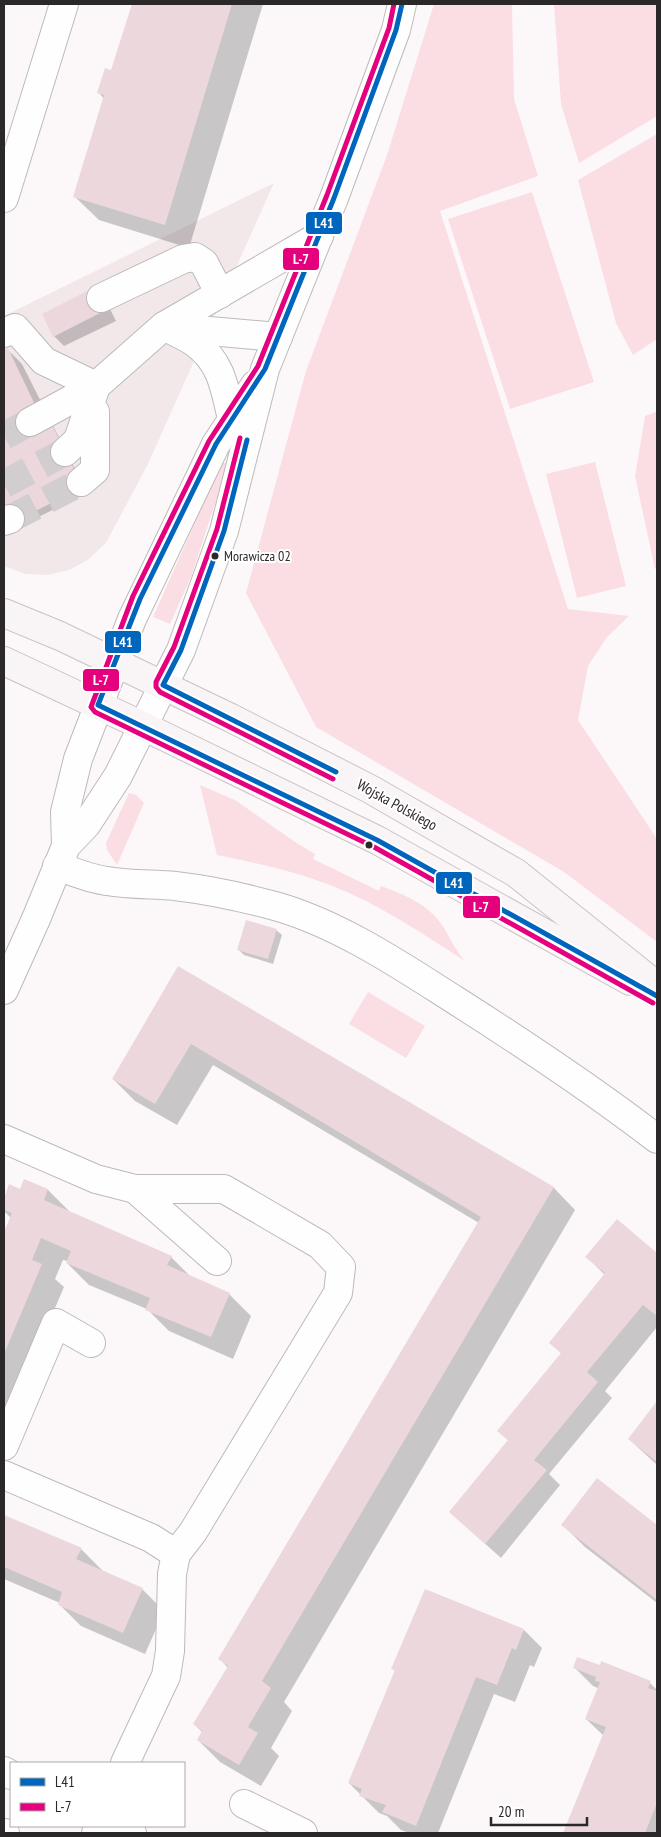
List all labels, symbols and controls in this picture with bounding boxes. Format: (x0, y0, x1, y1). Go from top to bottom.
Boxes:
line badge: L41 (305, 211, 343, 235)
text: L41 (314, 214, 334, 232)
line badge: L-7 (282, 247, 320, 271)
text: L-7 (293, 250, 309, 268)
place label: Morawicza 02 (224, 547, 291, 565)
marker: Morawicza 02 (210, 551, 220, 561)
line badge: L41 (104, 630, 142, 654)
text: L41 (113, 633, 133, 651)
line badge: L-7 (82, 668, 120, 692)
text: L-7 (93, 671, 109, 689)
street label: Wojska Polskiego (354, 775, 441, 834)
unlabelled marker (364, 840, 374, 850)
line badge: L41 (435, 871, 473, 895)
text: L41 (444, 874, 464, 892)
line badge: L-7 (462, 895, 501, 919)
text: L-7 (473, 898, 489, 916)
legend (10, 1762, 185, 1827)
text: L41 (55, 1772, 75, 1791)
scale bar (491, 1794, 587, 1826)
text: L-7 (55, 1797, 71, 1816)
text: 20 m (498, 1802, 524, 1821)

